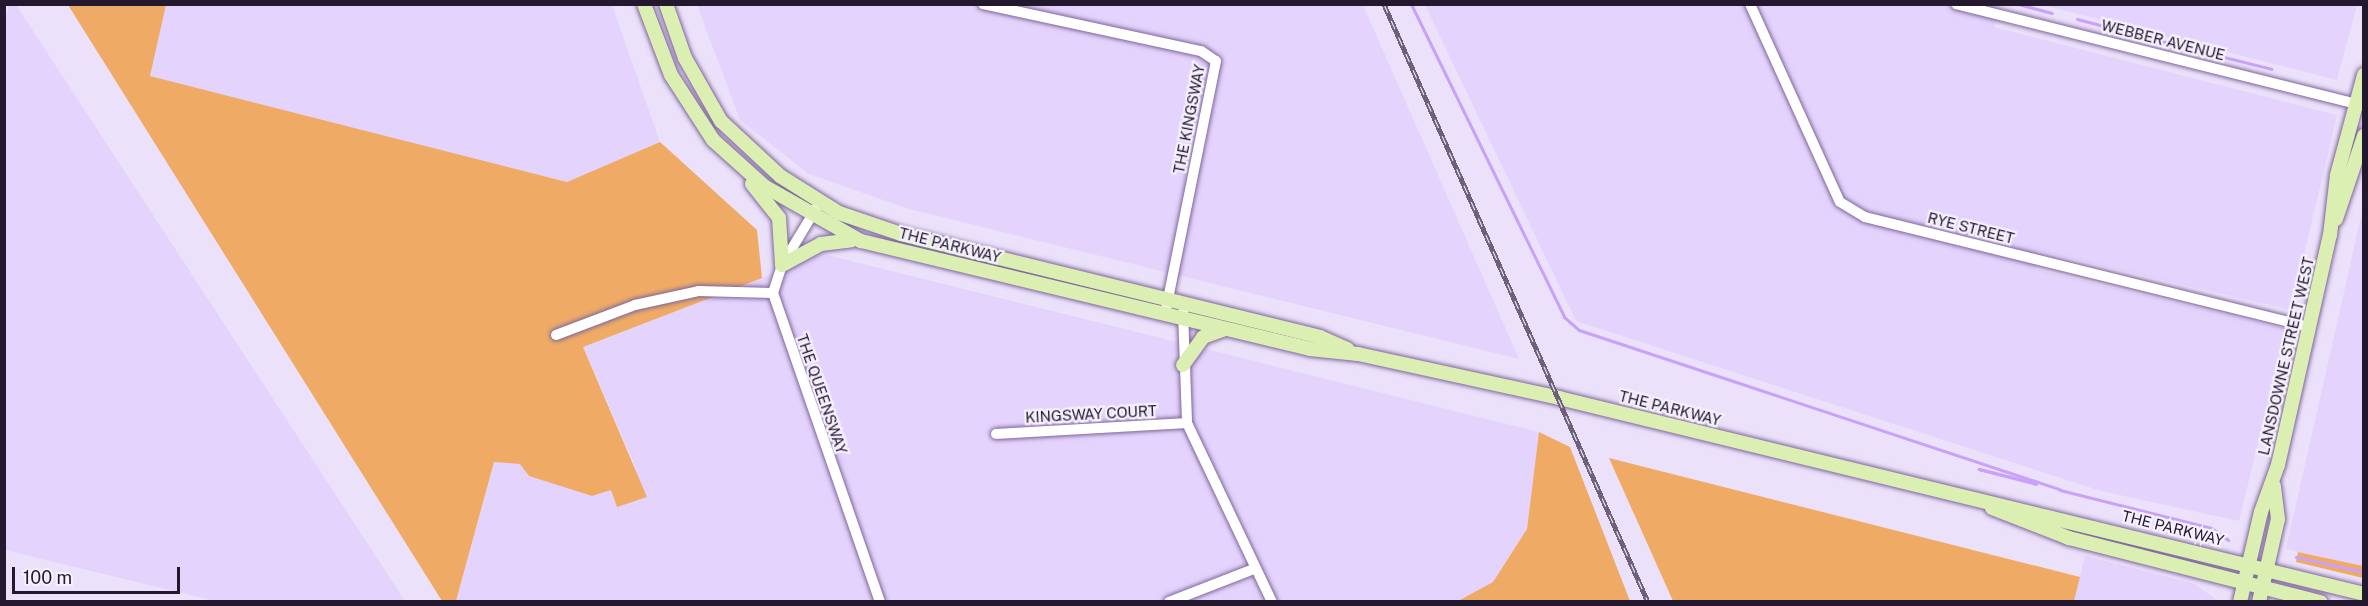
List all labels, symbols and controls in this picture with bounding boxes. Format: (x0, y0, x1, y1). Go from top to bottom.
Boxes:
street label: WEBBER AVENUE (2099, 16, 2227, 64)
street label: THE KINGSWAY (1170, 63, 1208, 175)
street label: RYE STREET (1926, 209, 2016, 247)
street label: THE PARKWAY (897, 224, 1003, 266)
street label: LANSDOWNE STREET WEST (2254, 255, 2318, 457)
street label: THE QUEENSWAY (793, 332, 851, 456)
street label: THE PARKWAY (1617, 387, 1723, 429)
street label: KINGSWAY COURT (1025, 402, 1157, 426)
street label: THE PARKWAY (2120, 507, 2226, 549)
scale bar (15, 555, 183, 593)
text: 100 m (23, 567, 72, 588)

